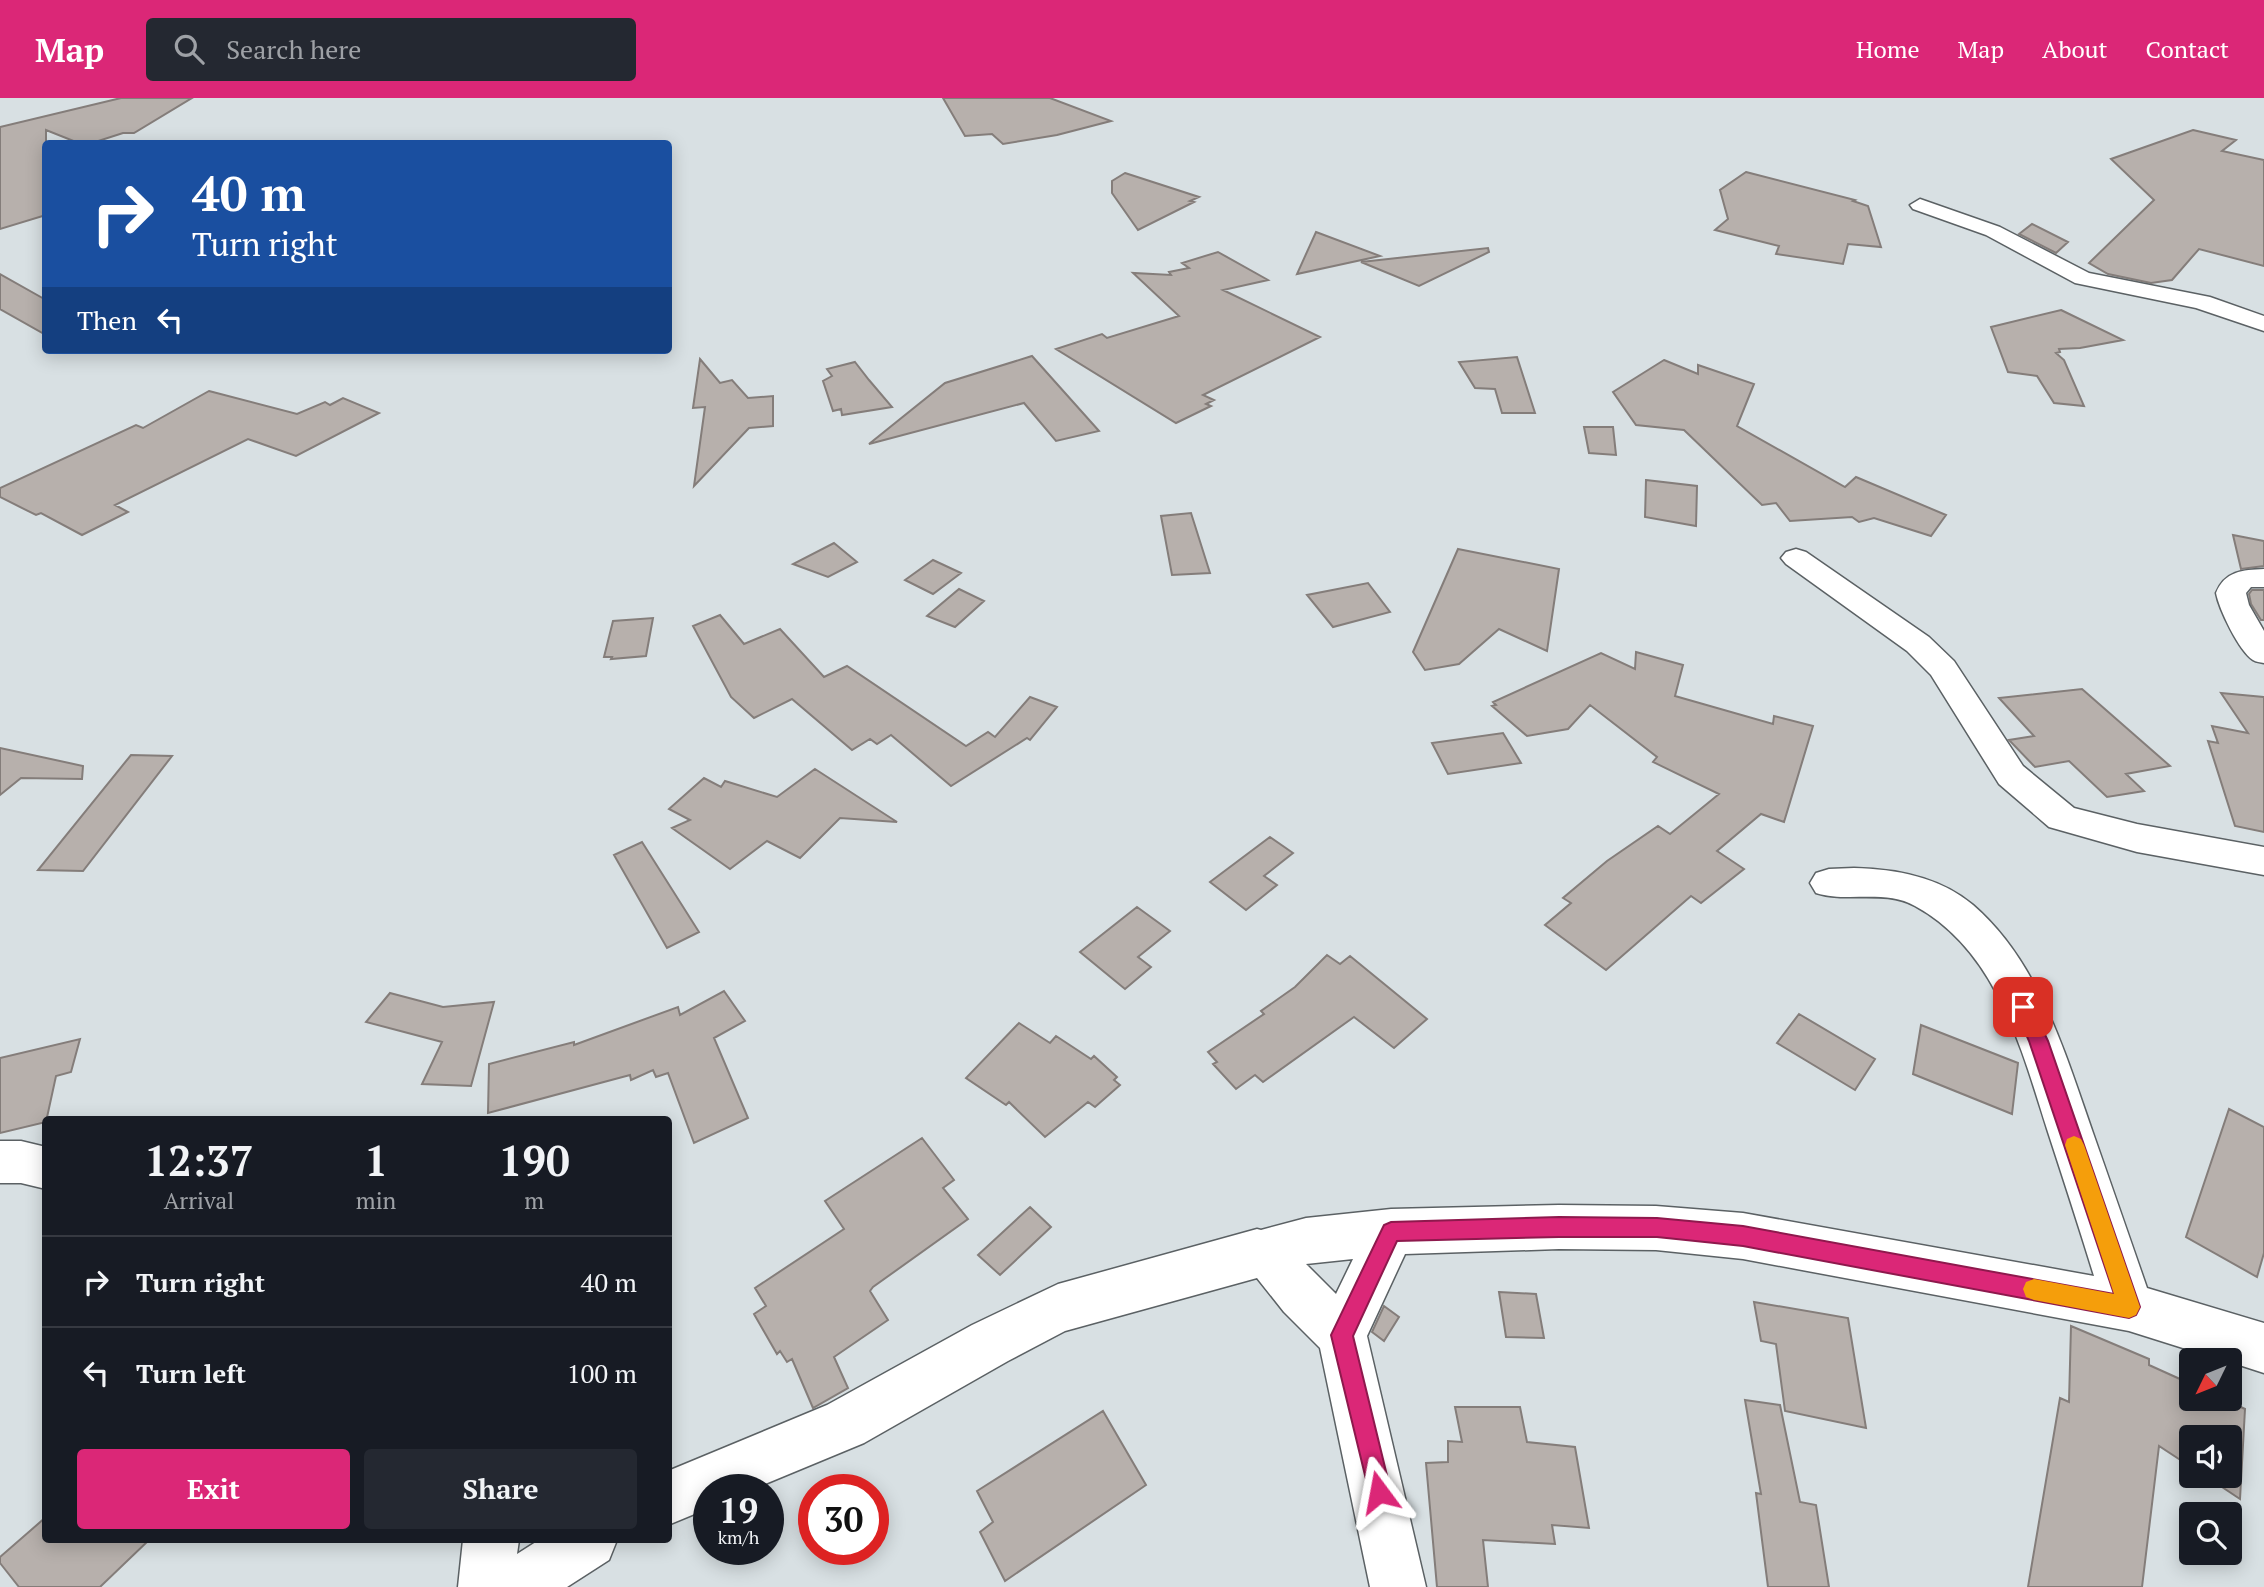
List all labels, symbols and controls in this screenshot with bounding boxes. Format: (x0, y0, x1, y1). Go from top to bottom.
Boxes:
search box (146, 18, 636, 81)
text: Map (35, 28, 104, 71)
icon: search (170, 30, 208, 68)
text: Search here (226, 32, 361, 66)
text: Home (1856, 33, 1920, 65)
text: Map (1958, 33, 2004, 65)
text: About (2042, 33, 2108, 65)
text: Contact (2146, 33, 2229, 65)
text: 40 m (192, 160, 306, 225)
icon: right (77, 168, 168, 259)
text: Turn right (192, 223, 338, 265)
icon: left (151, 301, 189, 339)
text: Then (77, 303, 137, 337)
pin (1993, 977, 2053, 1037)
icon: arrive (2004, 988, 2042, 1026)
text: 12:37 (144, 1132, 254, 1188)
text: 1 (364, 1132, 388, 1188)
text: 190 (499, 1132, 570, 1188)
text: Arrival (164, 1185, 234, 1216)
text: min (356, 1185, 396, 1216)
text: m (524, 1185, 544, 1216)
icon: right (77, 1263, 115, 1301)
text: Turn right (136, 1265, 265, 1299)
text: 40 m (581, 1265, 637, 1299)
north arrow (2179, 1348, 2242, 1410)
map controls (2179, 1348, 2242, 1565)
icon: left (77, 1354, 115, 1392)
text: Turn left (136, 1356, 246, 1390)
text: 100 m (567, 1356, 637, 1390)
button: sound (2179, 1425, 2242, 1488)
button: Exit (77, 1449, 350, 1529)
button: Share (364, 1449, 637, 1529)
position arrow (1342, 1455, 1416, 1529)
speed limit sign: 30 (798, 1474, 889, 1565)
text: 19 (719, 1487, 758, 1533)
button: search (2179, 1502, 2242, 1565)
text: km/h (718, 1525, 759, 1549)

